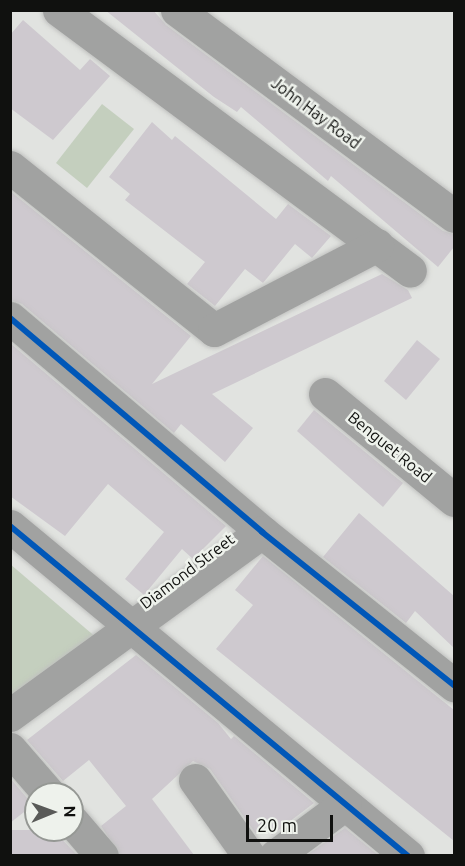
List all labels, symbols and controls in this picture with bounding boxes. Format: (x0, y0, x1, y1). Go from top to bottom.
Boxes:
street label: John Hay Road (268, 73, 364, 153)
street label: Benguet Road (344, 407, 436, 487)
street label: Diamond Street (136, 529, 238, 613)
north arrow (24, 782, 84, 842)
scale bar (249, 803, 336, 841)
text: N (61, 806, 79, 818)
text: 20 m (257, 815, 297, 835)

